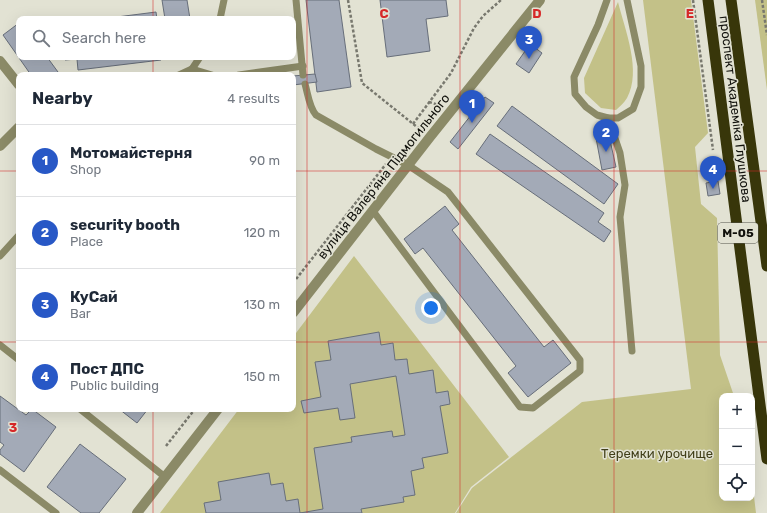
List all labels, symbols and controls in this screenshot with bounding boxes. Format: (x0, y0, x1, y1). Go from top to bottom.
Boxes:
text: C (379, 6, 389, 21)
text: D (532, 6, 542, 21)
text: E (686, 6, 694, 21)
street label: проспект Академіка Глушкова (717, 15, 754, 203)
search box (16, 16, 296, 60)
pin: 3 (516, 26, 542, 59)
icon: search (30, 27, 52, 49)
text: Search here (62, 29, 146, 47)
text: Nearby (32, 88, 93, 108)
pin: 1 (459, 90, 485, 123)
text: 4 results (227, 91, 280, 106)
street label: вулиця Валерʼяна Підмогильного (314, 91, 453, 262)
pin: 2 (593, 119, 619, 152)
text: Мотомайстерня (70, 144, 192, 162)
text: 1 (42, 153, 48, 168)
text: 90 m (249, 153, 280, 168)
pin: 4 (700, 156, 726, 189)
text: Shop (70, 162, 101, 177)
text: security booth (70, 216, 180, 234)
road number: М-05 (718, 223, 758, 243)
text: 2 (41, 225, 49, 240)
text: 120 m (244, 225, 280, 240)
text: Place (70, 234, 103, 249)
text: КуСай (70, 288, 118, 306)
text: 3 (41, 297, 49, 312)
text: 130 m (244, 297, 280, 312)
your location (421, 298, 441, 318)
text: Bar (70, 306, 91, 321)
text: Пост ДПС (70, 360, 144, 378)
text: 4 (41, 369, 49, 384)
text: 150 m (244, 369, 280, 384)
text: Public building (70, 378, 159, 393)
map controls (719, 393, 755, 501)
button: + (719, 393, 755, 429)
text: 3 (9, 420, 18, 435)
button: − (719, 429, 755, 465)
park label: Теремки урочище (601, 446, 713, 461)
button: locate (719, 465, 755, 501)

